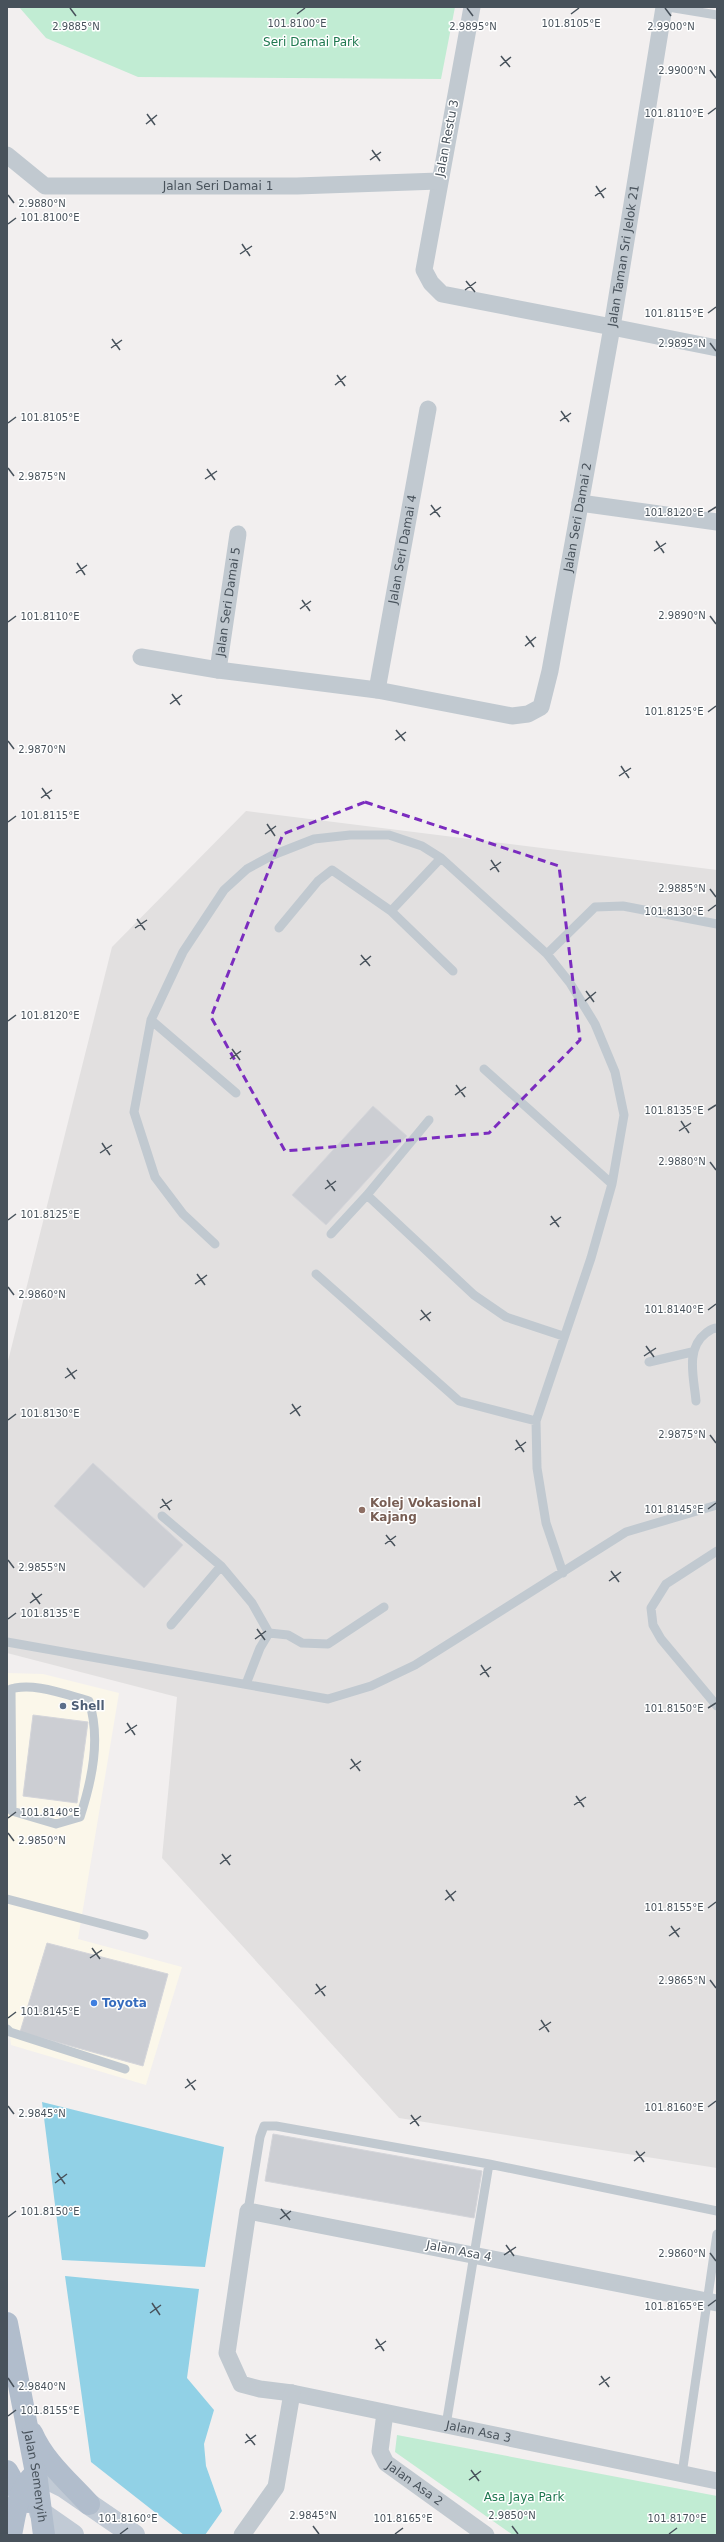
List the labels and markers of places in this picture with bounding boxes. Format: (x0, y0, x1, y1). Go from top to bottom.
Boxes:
place label: Kolej Vokasional Kajang (370, 1496, 481, 1524)
marker: Kolej Vokasional Kajang (357, 1505, 367, 1515)
place label: Shell (71, 1699, 105, 1713)
marker: Shell (58, 1701, 68, 1711)
place label: Toyota (102, 1996, 147, 2010)
marker: Toyota (89, 1998, 99, 2008)

